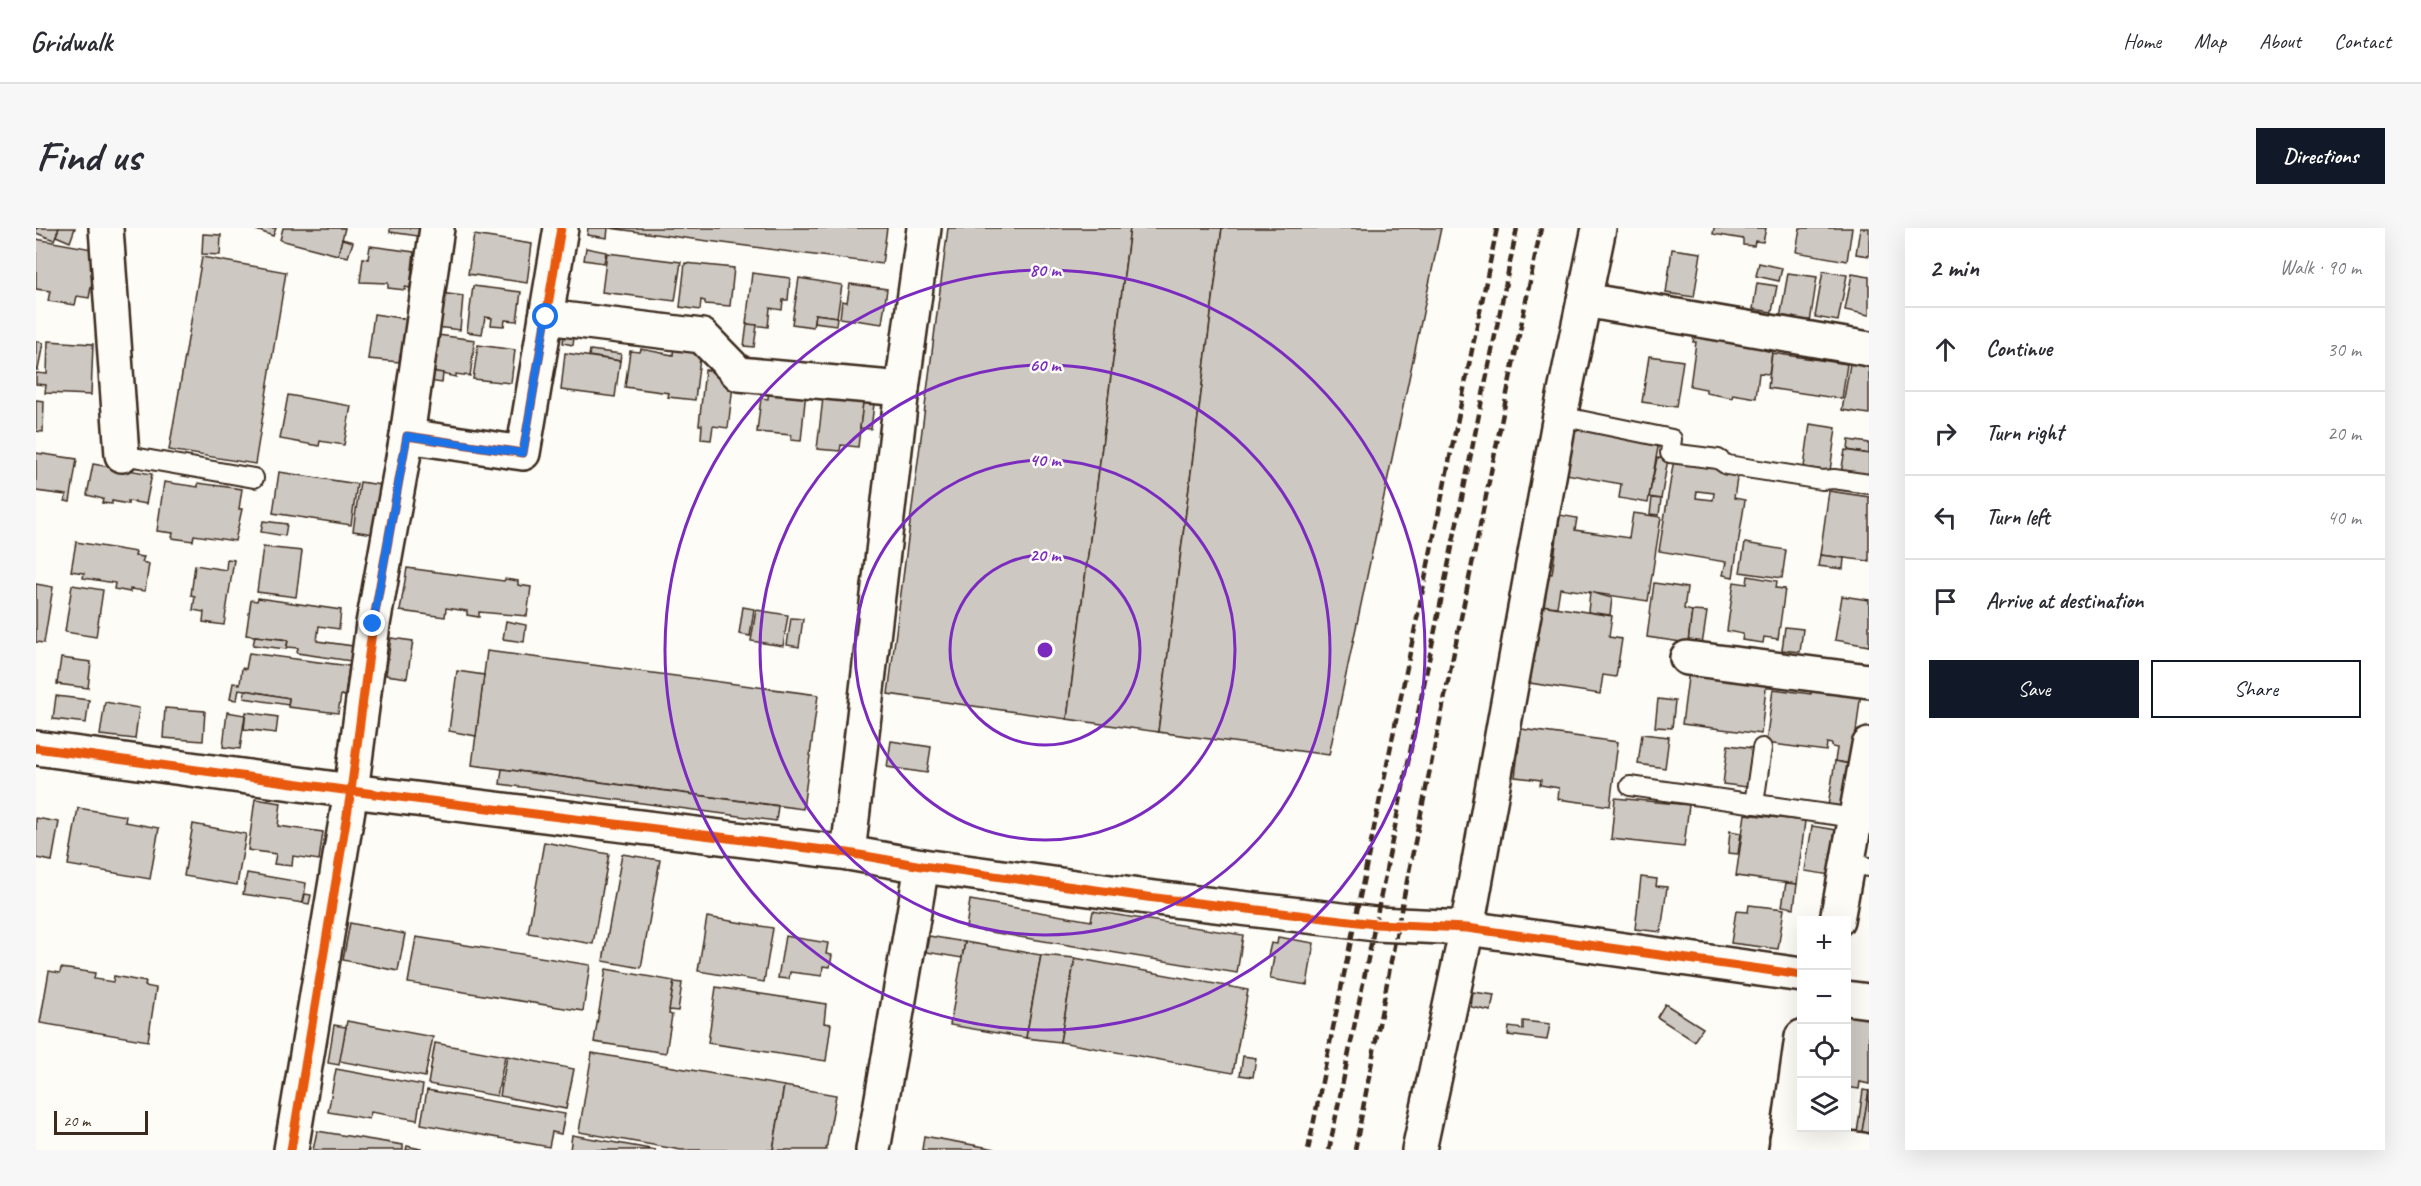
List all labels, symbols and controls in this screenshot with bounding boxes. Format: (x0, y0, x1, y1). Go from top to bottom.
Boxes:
text: Gridwalk (30, 24, 112, 59)
text: Home (2123, 28, 2161, 54)
text: Map (2194, 28, 2226, 54)
text: About (2259, 28, 2301, 54)
text: Contact (2334, 28, 2391, 54)
button: Directions (2256, 128, 2385, 184)
text: Find us (36, 130, 141, 183)
text: 2 min (1929, 251, 1979, 284)
text: Walk · 90 m (2280, 255, 2361, 280)
text: 80 m (1030, 259, 1062, 281)
route start (532, 303, 558, 329)
icon: ahead (1929, 333, 1962, 366)
text: Continue (1986, 335, 2052, 363)
text: 30 m (2327, 337, 2361, 362)
text: 60 m (1029, 354, 1062, 376)
icon: right (1929, 417, 1962, 450)
text: Turn right (1986, 419, 2063, 447)
text: 20 m (2327, 421, 2361, 446)
text: 40 m (1030, 449, 1062, 471)
icon: left (1929, 501, 1962, 534)
text: Turn left (1986, 503, 2050, 531)
text: 40 m (2327, 505, 2361, 530)
text: 20 m (1030, 544, 1062, 566)
icon: arrive (1929, 585, 1962, 618)
text: Arrive at destination (1986, 587, 2143, 615)
route end (359, 610, 385, 636)
centre of rings (1035, 640, 1055, 660)
button: Save (1929, 660, 2139, 718)
button: Share (2151, 660, 2361, 718)
map controls (1797, 916, 1851, 1132)
button: + (1797, 916, 1851, 970)
button: − (1797, 970, 1851, 1024)
button: locate (1797, 1024, 1851, 1078)
button: layers (1797, 1078, 1851, 1132)
scale bar (54, 1108, 148, 1136)
text: 20 m (63, 1111, 90, 1131)

